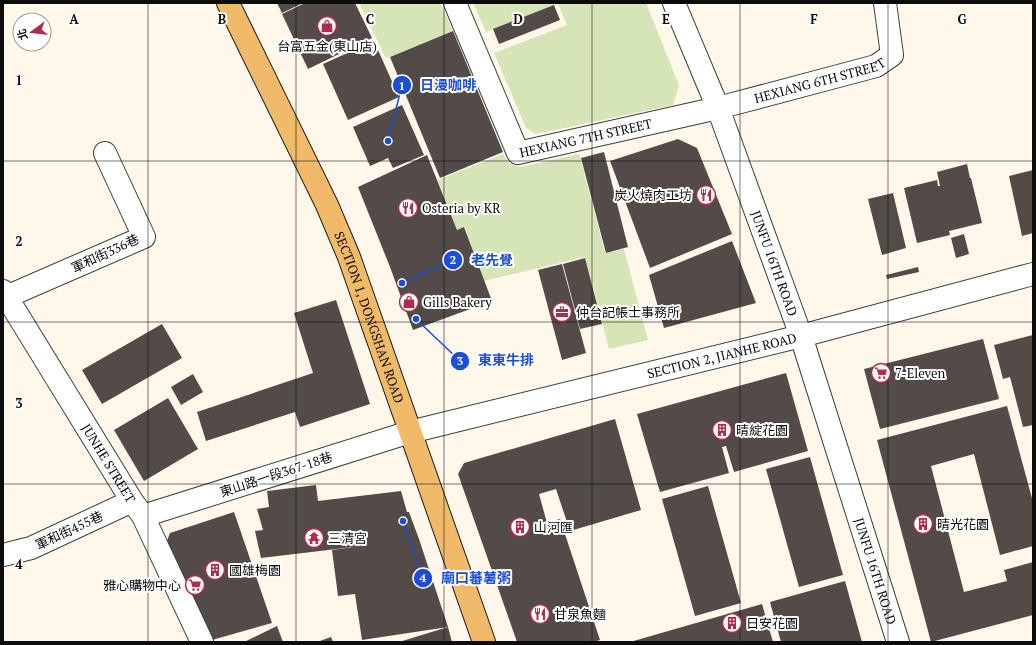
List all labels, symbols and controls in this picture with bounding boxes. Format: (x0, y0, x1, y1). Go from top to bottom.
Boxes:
text: A (69, 10, 79, 28)
text: B (218, 10, 226, 28)
text: C (366, 10, 374, 28)
text: D (513, 10, 523, 28)
text: E (662, 10, 670, 28)
text: F (810, 10, 818, 28)
text: G (957, 10, 967, 28)
north arrow (12, 12, 52, 52)
shop icon: 台富五金(東山店) (316, 15, 338, 37)
text: 北 (14, 27, 31, 42)
place label: 台富五金(東山店) (277, 37, 377, 55)
street label: HEXIANG 6TH STREET (752, 53, 889, 107)
text: 1 (15, 71, 23, 89)
callout: 日漫咖啡 (392, 72, 484, 98)
text: 日漫咖啡 (420, 75, 477, 94)
text: 1 (399, 78, 405, 93)
street label: HEXIANG 7TH STREET (518, 114, 653, 161)
restaurant icon: 炭火燒肉工坊 (695, 184, 717, 206)
place label: 炭火燒肉工坊 (614, 186, 692, 204)
restaurant icon: Osteria by KR (397, 197, 419, 219)
place label: Osteria by KR (422, 199, 501, 217)
street label: JUNFU 16TH ROAD (747, 208, 802, 319)
street label: 軍和街336巷 (68, 229, 142, 277)
street label: SECTION 1, DONGSHAN ROAD (330, 229, 409, 405)
text: 2 (15, 232, 23, 250)
callout: 老先覺 (443, 247, 521, 273)
text: 老先覺 (471, 250, 513, 269)
text: 2 (450, 252, 457, 267)
shop icon: Gills Bakery (398, 291, 420, 313)
place label: Gills Bakery (423, 293, 492, 311)
office icon: 仲台記帳士事務所 (551, 301, 573, 323)
place label: 仲台記帳士事務所 (576, 303, 680, 321)
street label: SECTION 2, JIANHE ROAD (645, 328, 798, 382)
callout: 東東牛排 (450, 348, 542, 374)
text: 東東牛排 (478, 350, 534, 369)
text: 3 (457, 353, 464, 368)
supermarket icon: 7-Eleven (870, 362, 892, 384)
place label: 7-Eleven (895, 364, 945, 382)
text: 3 (15, 394, 23, 412)
building icon: 晴綻花園 (711, 419, 733, 441)
street label: JUNHE STREET (78, 420, 140, 506)
place label: 晴綻花園 (736, 421, 788, 439)
street label: 東山路一段367-18巷 (217, 447, 335, 501)
street label: 軍和街455巷 (32, 506, 106, 554)
building icon: 晴光花園 (912, 513, 934, 535)
street label: JUNFU 16TH ROAD (850, 515, 901, 627)
place label: 晴光花園 (937, 515, 989, 533)
building icon: 山河匯 (509, 516, 531, 538)
place label: 山河匯 (534, 518, 573, 536)
temple icon: 三清宮 (303, 527, 325, 549)
place label: 三清宮 (328, 529, 367, 547)
text: 4 (15, 555, 23, 573)
building icon: 國雄梅園 (204, 559, 226, 581)
place label: 國雄梅園 (229, 561, 281, 579)
callout: 廟口蕃薯粥 (413, 565, 519, 591)
text: 廟口蕃薯粥 (441, 568, 511, 587)
text: 4 (420, 570, 427, 585)
supermarket icon: 雅心購物中心 (184, 574, 206, 596)
place label: 雅心購物中心 (103, 576, 181, 594)
restaurant icon: 甘泉魚麵 (529, 603, 551, 625)
place label: 甘泉魚麵 (554, 605, 606, 623)
building icon: 日安花園 (721, 612, 743, 634)
place label: 日安花園 (746, 614, 798, 632)

